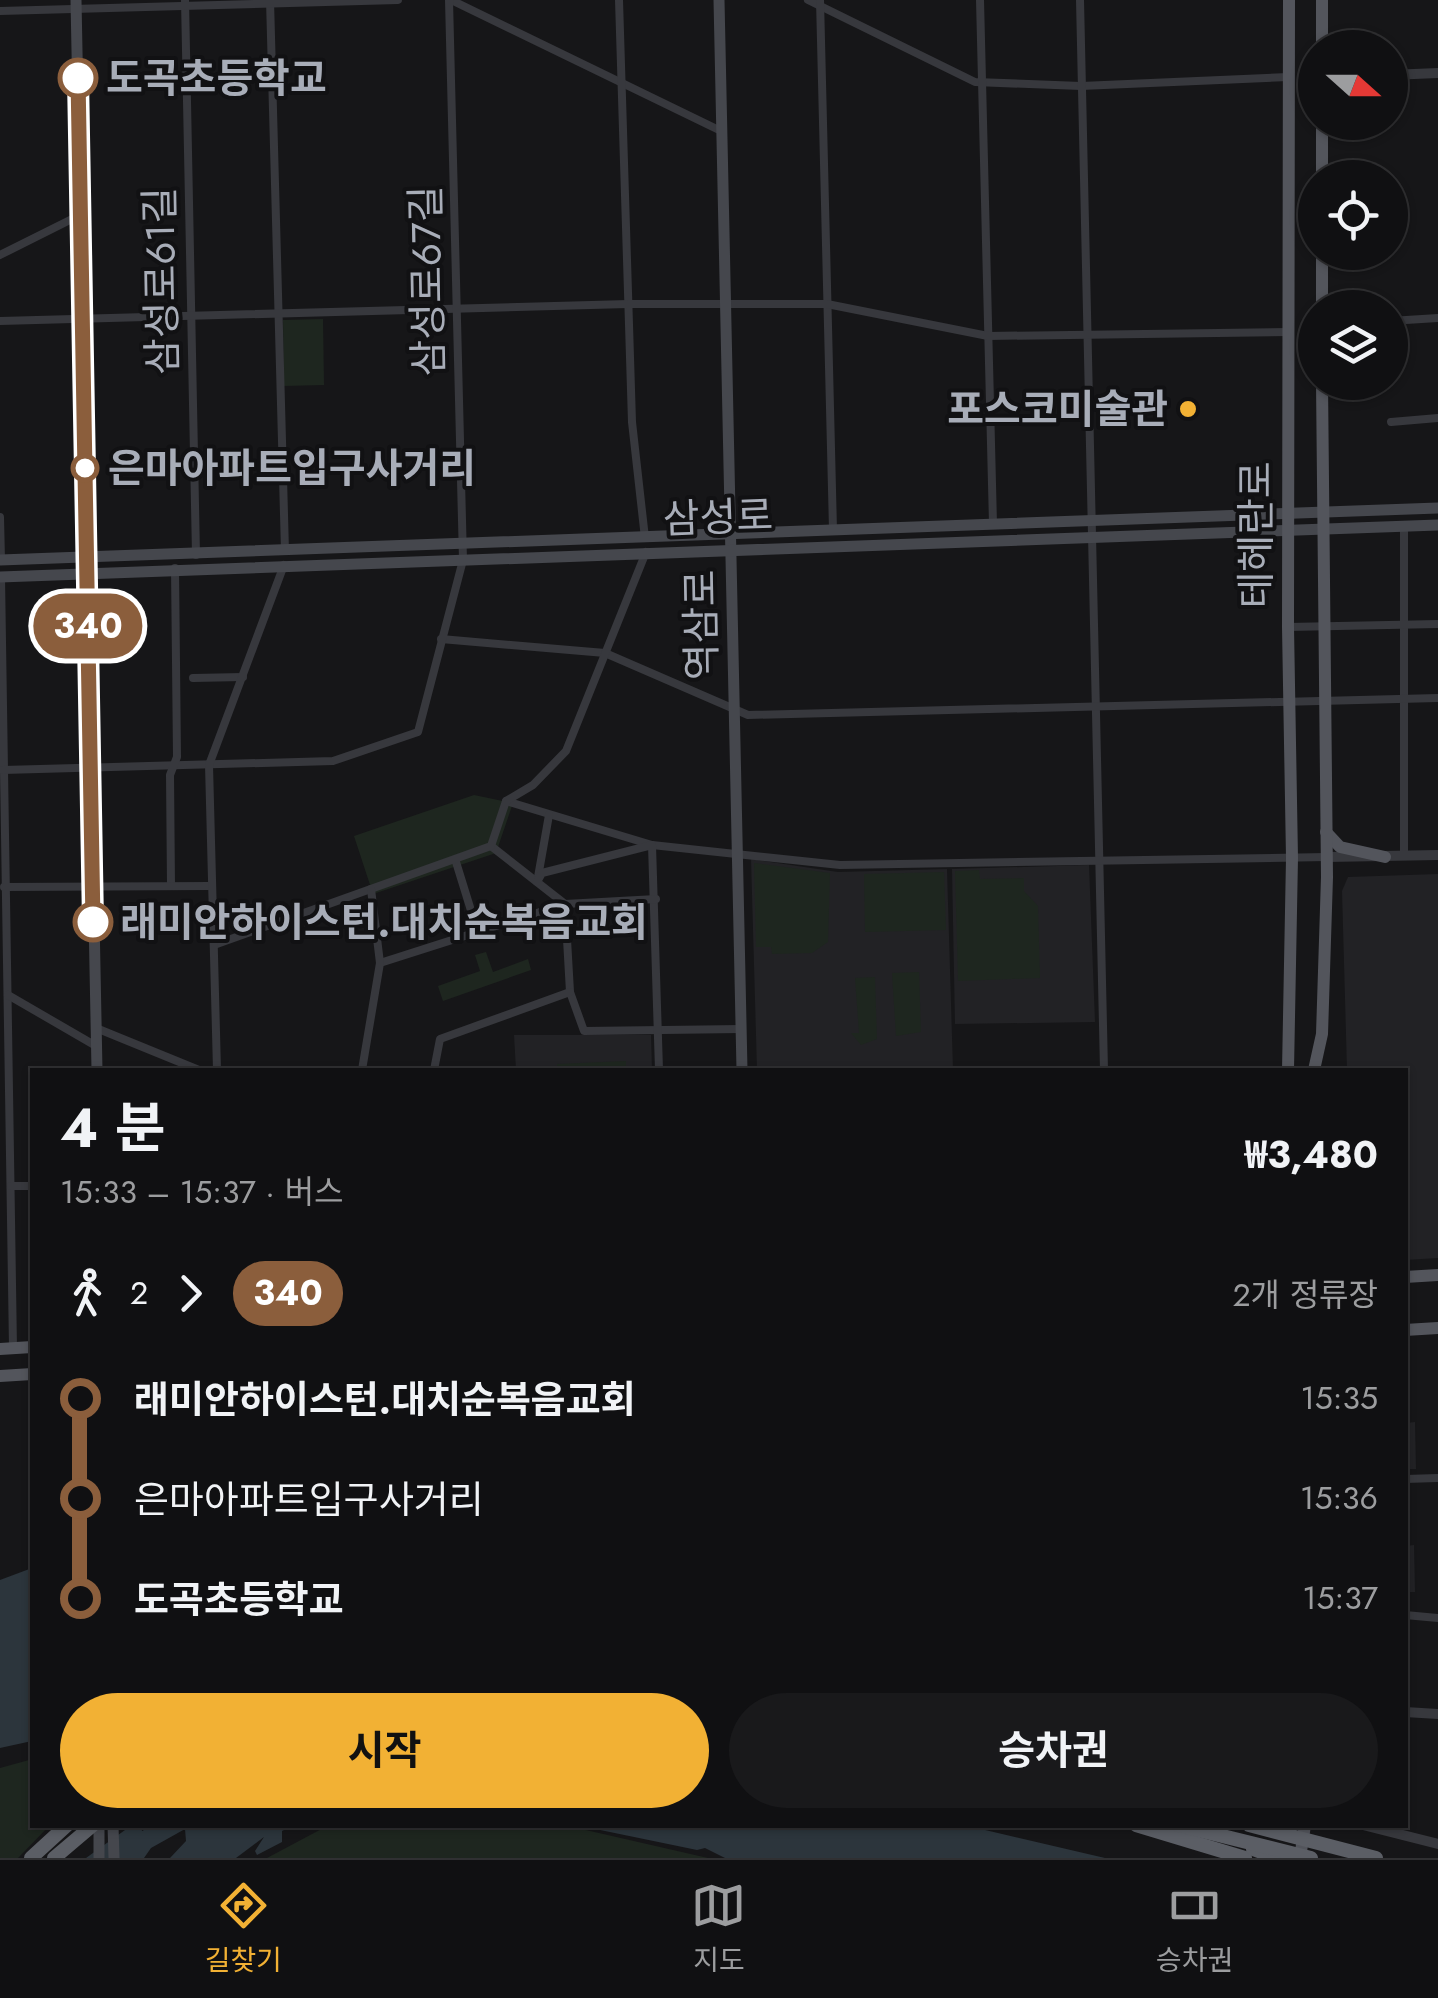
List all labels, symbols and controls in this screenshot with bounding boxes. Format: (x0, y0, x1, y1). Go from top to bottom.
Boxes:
north arrow (1298, 30, 1408, 140)
map controls (1298, 30, 1408, 400)
place label: 도곡초등학교 (106, 49, 327, 107)
marker: 도곡초등학교 (59, 59, 97, 97)
button: locate (1298, 160, 1408, 270)
street label: 삼성로67길 (396, 185, 458, 377)
street label: 삼성로61길 (130, 186, 192, 376)
button: layers (1298, 290, 1408, 400)
place label: 포스코미술관 (947, 380, 1168, 438)
marker: 포스코미술관 (1177, 398, 1199, 420)
place label: 은마아파트입구사거리 (108, 439, 476, 497)
marker: 은마아파트입구사거리 (72, 455, 98, 481)
street label: 테헤란로 (1227, 461, 1285, 609)
street label: 삼성로 (662, 486, 774, 548)
street label: 역삼로 (671, 569, 731, 681)
line badge: 340 (31, 594, 146, 658)
text: 340 (53, 601, 123, 651)
place label: 래미안하이스턴.대치순복음교회 (120, 893, 648, 951)
marker: 래미안하이스턴.대치순복음교회 (74, 903, 112, 941)
text: 4 분 (60, 1088, 166, 1168)
text: ₩3,480 (1245, 1127, 1378, 1182)
text: 15:33 – 15:37 · 버스 (60, 1169, 343, 1215)
icon: walk (60, 1266, 115, 1321)
icon: forward (163, 1266, 218, 1321)
text: 340 (253, 1268, 323, 1318)
text: 2 (130, 1270, 148, 1316)
text: 2개 정류장 (1232, 1272, 1378, 1318)
text: 래미안하이스턴.대치순복음교회 (134, 1372, 636, 1427)
text: 15:35 (1300, 1375, 1378, 1421)
text: 은마아파트입구사거리 (134, 1472, 484, 1527)
text: 15:36 (1300, 1475, 1378, 1521)
text: 도곡초등학교 (134, 1572, 344, 1627)
text: 15:37 (1302, 1575, 1378, 1621)
button: 시작 (60, 1693, 709, 1808)
button: 승차권 (729, 1693, 1378, 1808)
tab: 길찾기 (205, 1878, 282, 1981)
tab: 지도 (691, 1878, 746, 1981)
tab: 승차권 (1156, 1878, 1233, 1981)

